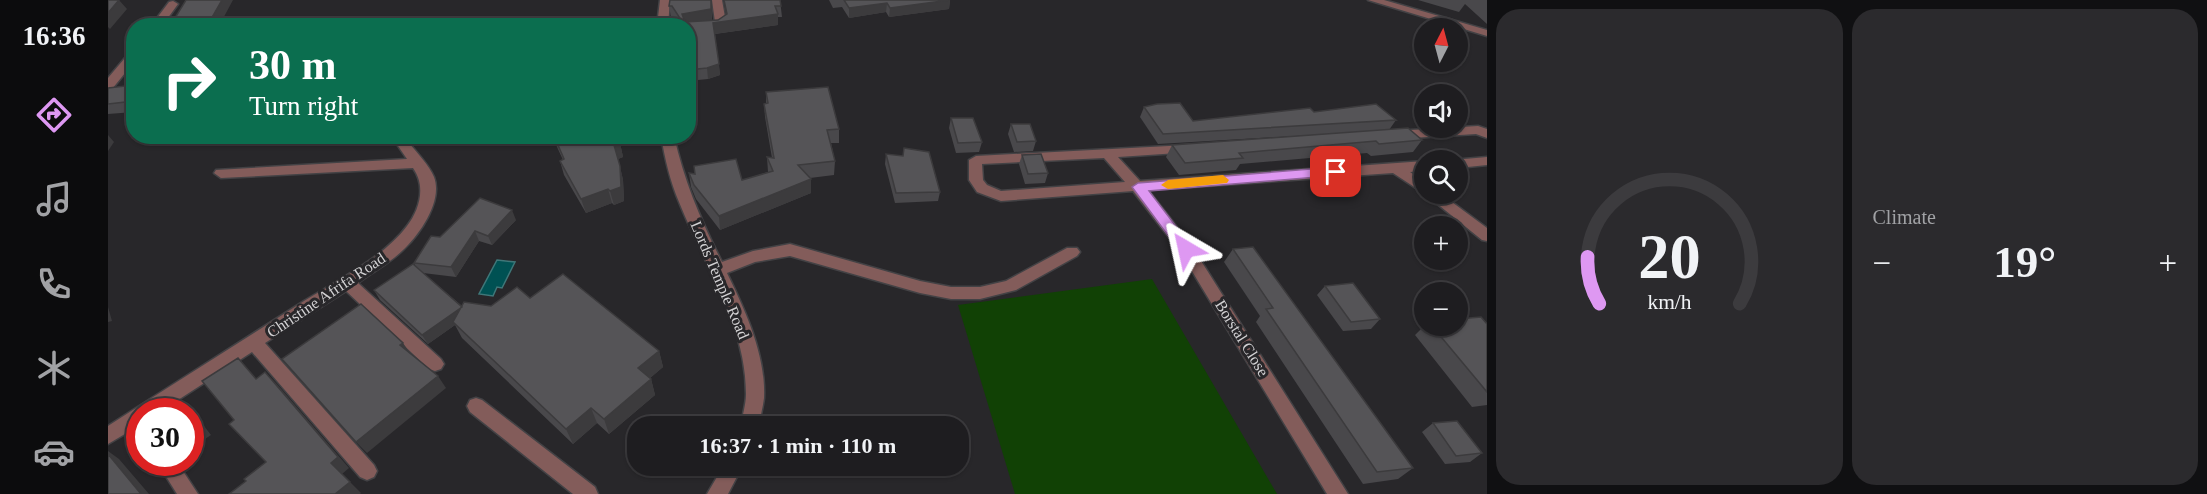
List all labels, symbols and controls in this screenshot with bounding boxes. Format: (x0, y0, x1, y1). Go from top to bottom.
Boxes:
north arrow (1414, 18, 1468, 72)
map controls (1414, 18, 1468, 336)
text: 16:36 (23, 21, 86, 51)
icon: right (150, 42, 228, 120)
text: 30 m (249, 42, 337, 88)
button: sound (1414, 84, 1468, 138)
text: Turn right (249, 91, 358, 121)
icon: directions (33, 94, 75, 136)
pin (1310, 146, 1361, 197)
button: search (1414, 150, 1468, 204)
icon: arrive (1319, 155, 1352, 188)
icon: music (33, 178, 75, 220)
text: Climate (1873, 206, 1936, 228)
button: + (1414, 216, 1468, 270)
position arrow (1154, 217, 1218, 281)
street label: Lords Temple Road (687, 218, 753, 342)
text: 20 (1638, 222, 1700, 291)
text: 19° (1993, 237, 2056, 287)
text: − (1873, 245, 1891, 281)
text: + (2158, 245, 2177, 281)
street label: Christine Afrifa Road (264, 249, 388, 341)
icon: phone (33, 263, 75, 305)
button: − (1414, 282, 1468, 336)
text: km/h (1647, 290, 1692, 314)
street label: Borstal Close (1212, 297, 1272, 379)
icon: climate (33, 347, 75, 389)
speed limit sign: 30 (126, 398, 204, 476)
icon: car (33, 431, 75, 473)
text: 16:37 · 1 min · 110 m (700, 433, 896, 458)

